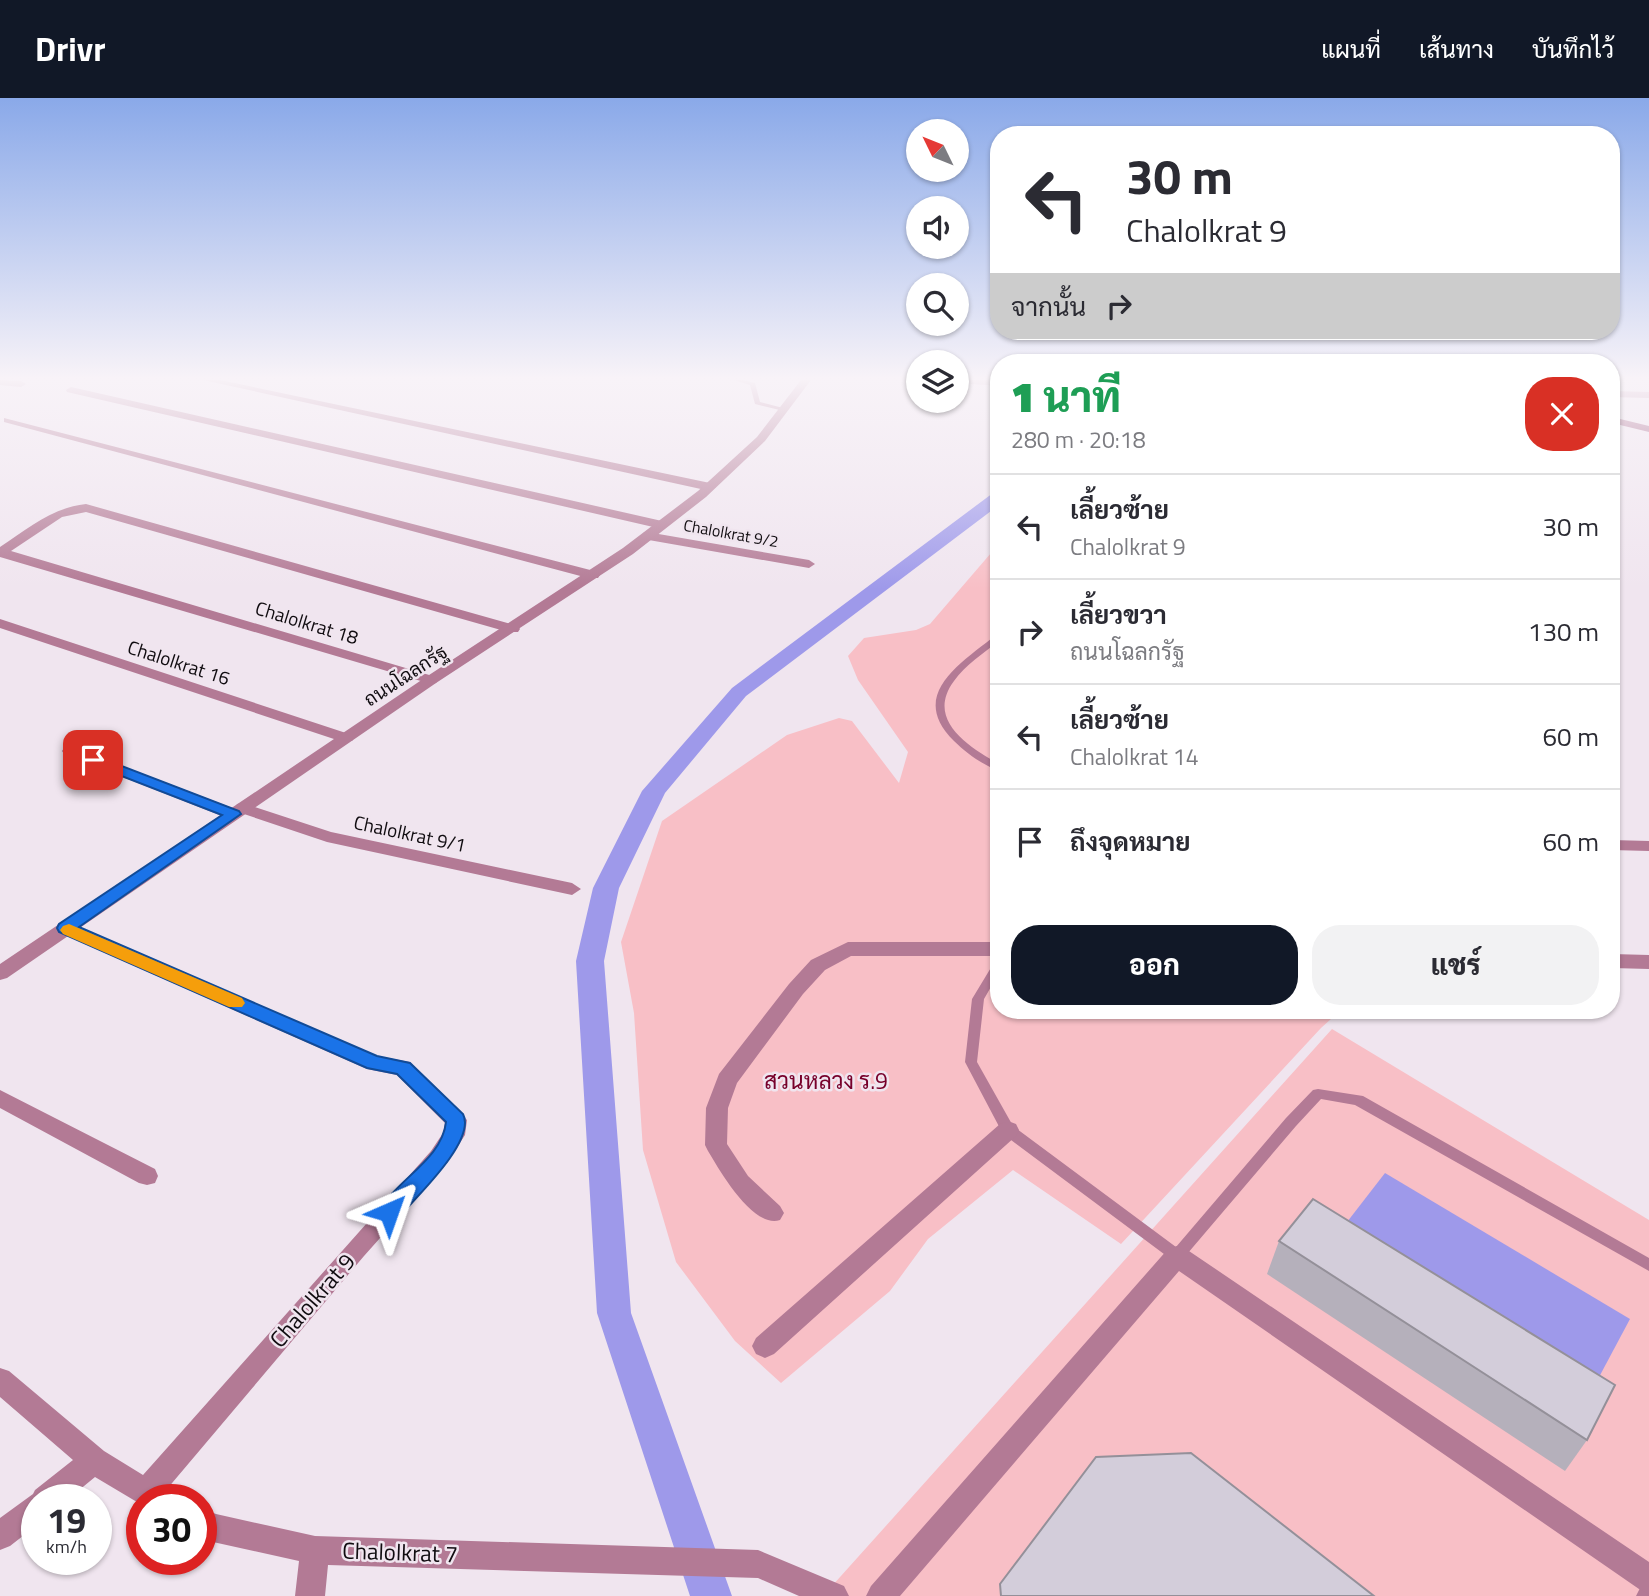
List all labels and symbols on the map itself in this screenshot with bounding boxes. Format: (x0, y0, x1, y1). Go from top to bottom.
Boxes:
north arrow (906, 119, 970, 182)
street label: Chalolkrat 9/2 (682, 513, 780, 553)
street label: Chalolkrat 18 (252, 593, 362, 651)
street label: Chalolkrat 16 (124, 632, 234, 692)
street label: ถนนโฉลกรัฐ (357, 637, 453, 713)
pin (63, 730, 123, 790)
street label: Chalolkrat 9/1 (351, 807, 469, 859)
park label: สวนหลวง ร.9 (764, 1063, 888, 1098)
position arrow (352, 1175, 426, 1249)
street label: Chalolkrat 9 (261, 1245, 363, 1355)
speed limit sign: 30 (126, 1484, 217, 1575)
street label: Chalolkrat 7 (342, 1532, 458, 1572)

